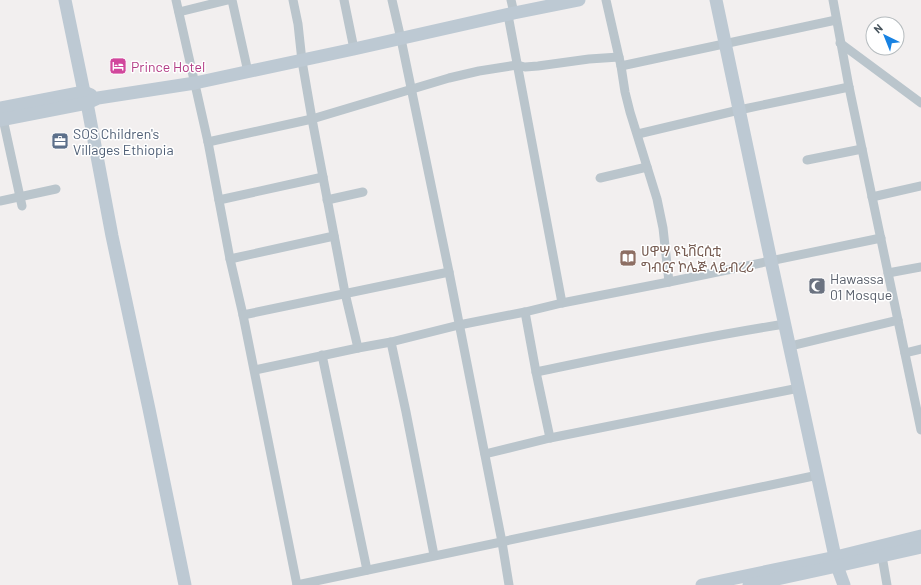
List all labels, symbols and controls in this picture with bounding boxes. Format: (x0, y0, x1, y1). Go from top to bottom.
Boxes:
north arrow (865, 16, 905, 56)
text: N (871, 21, 885, 36)
hotel icon: Prince Hotel (108, 56, 128, 76)
place label: Prince Hotel (131, 58, 205, 75)
place label: SOS Children's Villages Ethiopia (73, 125, 174, 158)
office icon: SOS Children's Villages Ethiopia (50, 131, 70, 151)
place label: ሀዋሣ ዩኒቨርሲቲ ግብርና ኮሌጅ ላይብረሪ (641, 242, 754, 275)
library icon: ሀዋሣ ዩኒቨርሲቲ ግብርና ኮሌጅ ላይብረሪ (618, 248, 638, 268)
place label: Hawassa 01 Mosque (830, 270, 892, 303)
mosque icon: Hawassa 01 Mosque (807, 276, 827, 296)

